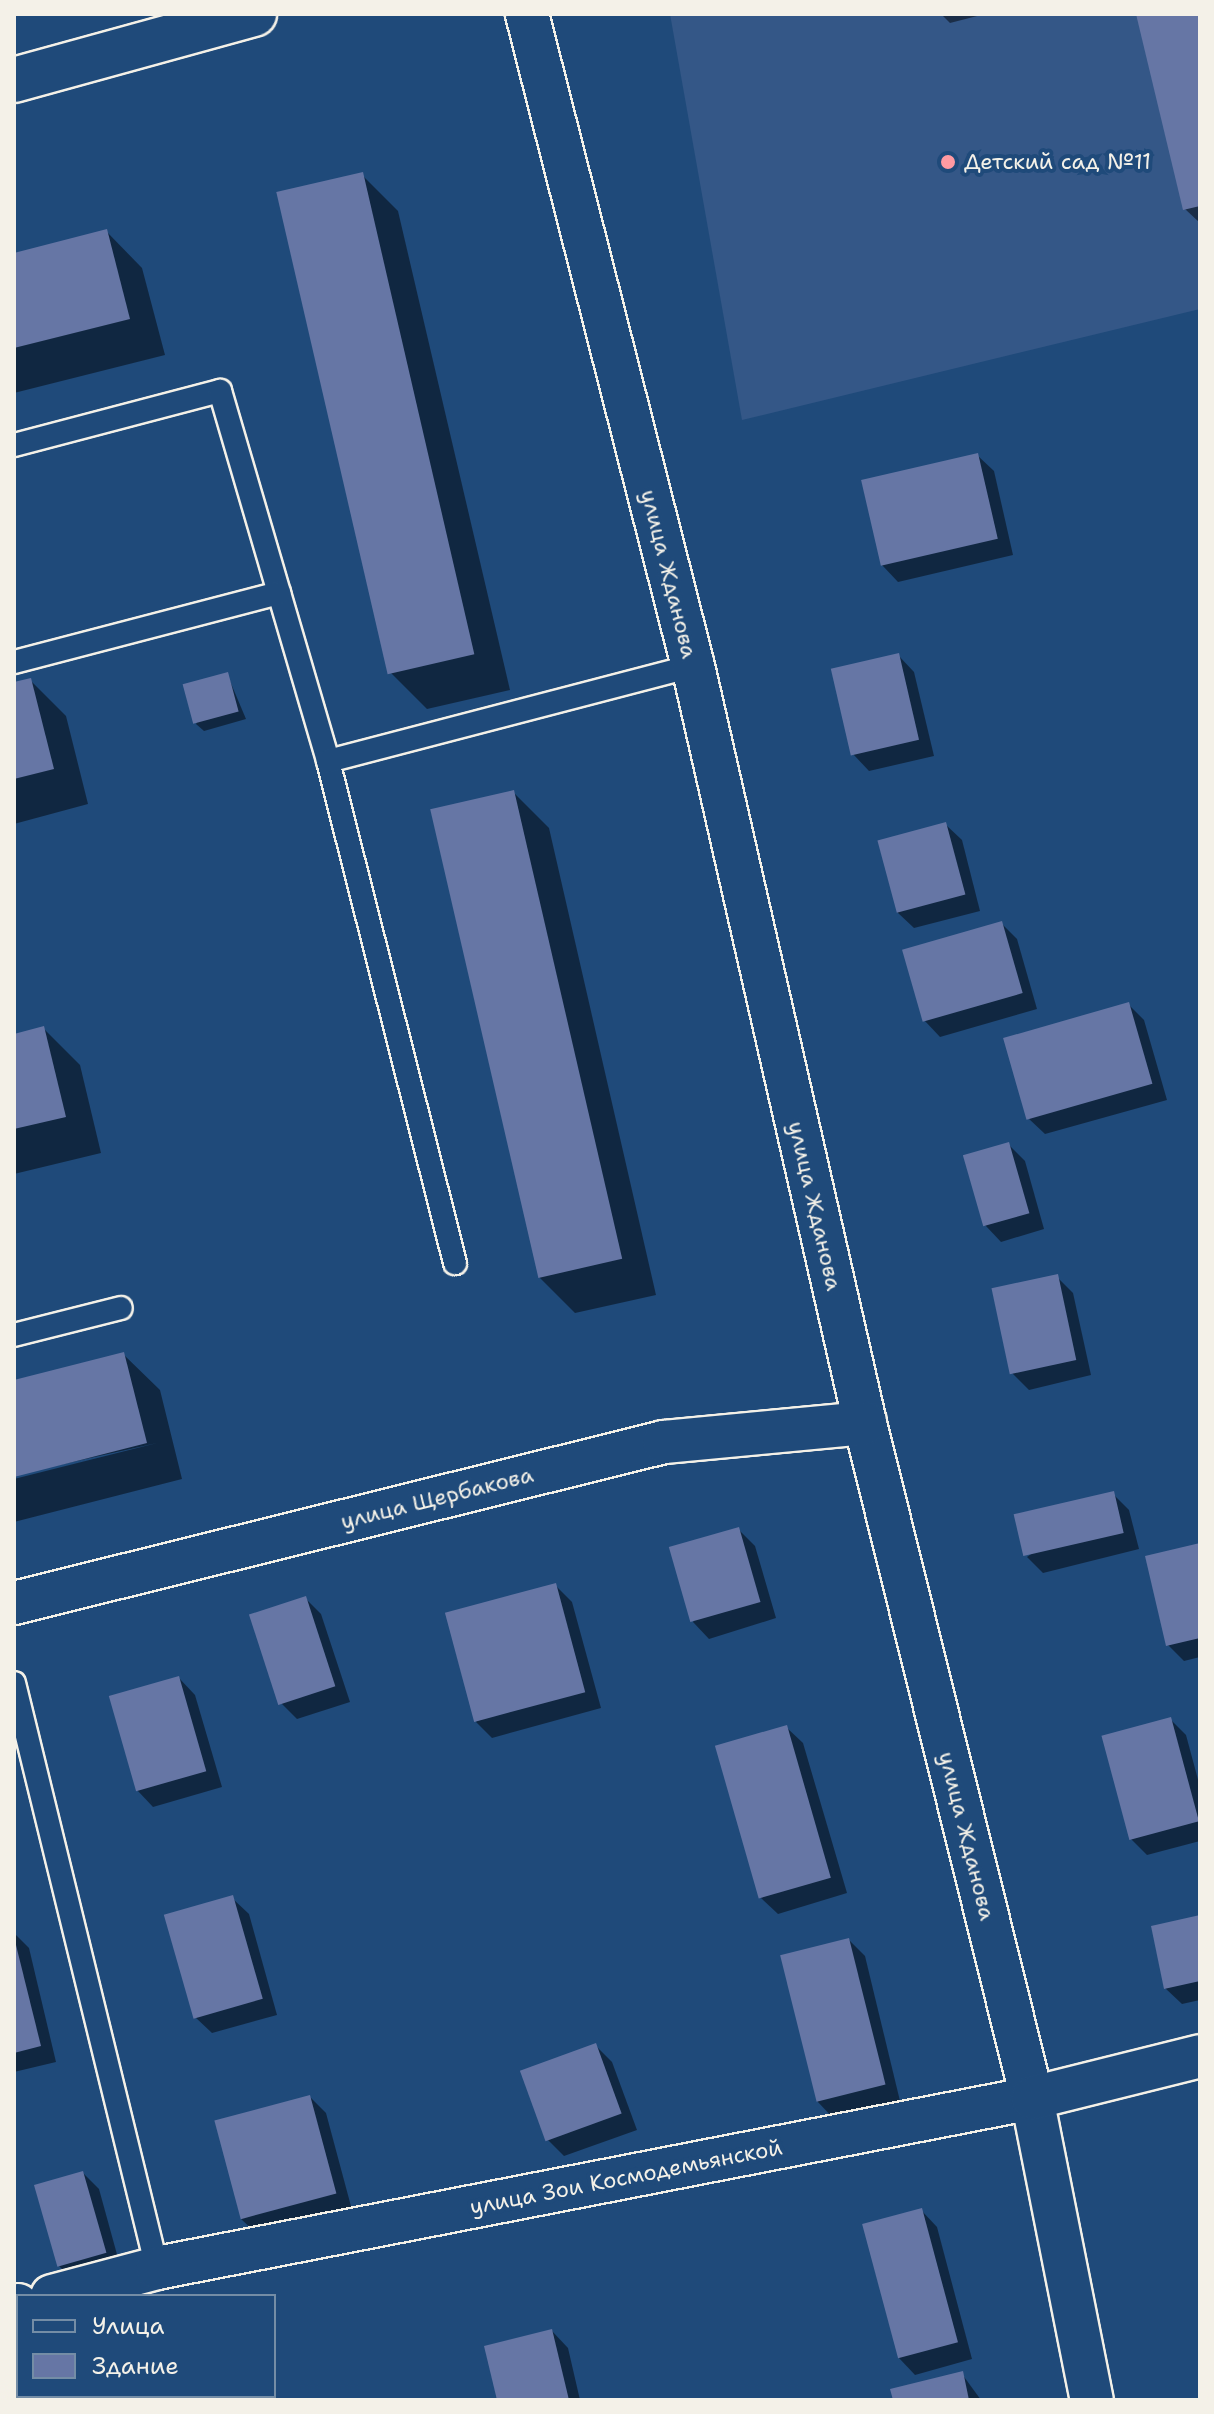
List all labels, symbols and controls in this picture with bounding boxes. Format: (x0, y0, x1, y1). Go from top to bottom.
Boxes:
place label: Детский сад №11 (964, 149, 1151, 175)
marker: Детский сад №11 (939, 153, 957, 171)
street label: улица Жданова (635, 487, 703, 661)
street label: улица Жданова (783, 1119, 847, 1293)
street label: улица Щербакова (338, 1461, 536, 1535)
street label: улица Жданова (933, 1749, 1001, 1923)
street label: улица Зои Космодемьянской (468, 2134, 784, 2220)
legend (16, 2294, 276, 2398)
text: Улица (92, 2310, 165, 2342)
text: Здание (92, 2350, 179, 2382)

